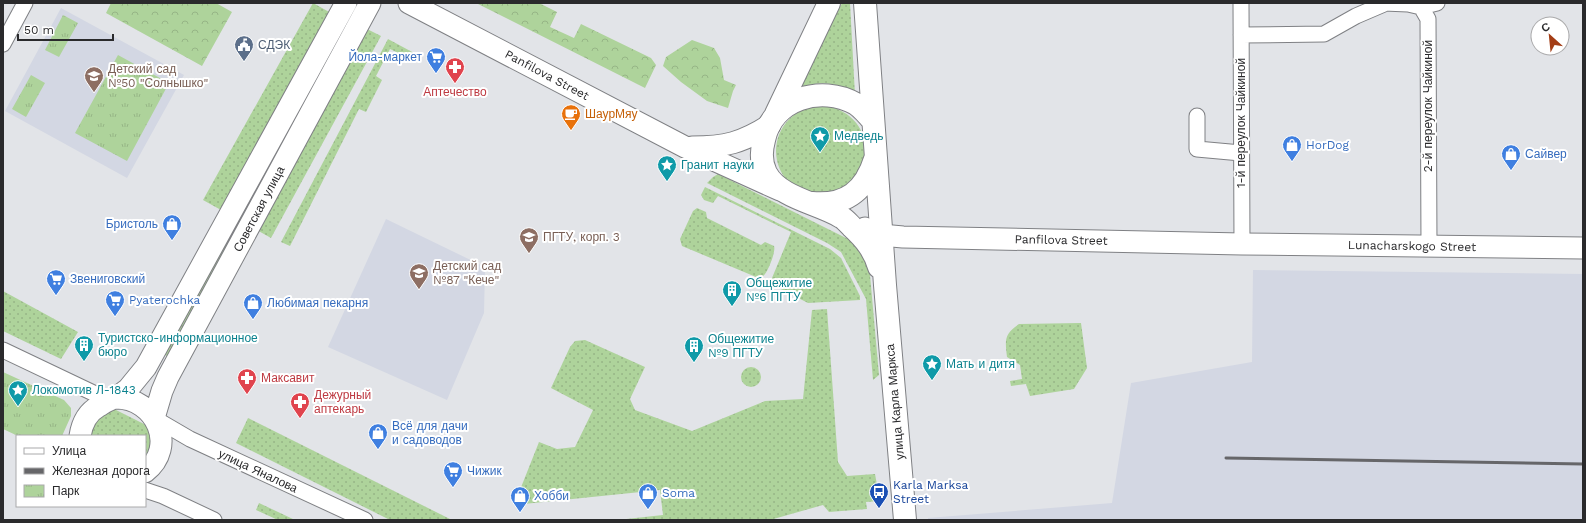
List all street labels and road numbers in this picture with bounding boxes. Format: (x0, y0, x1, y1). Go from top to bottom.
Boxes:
street label: 2-й переулок Чайкиной (1421, 40, 1435, 172)
street label: Panfilova Street (503, 47, 591, 103)
street label: 1-й переулок Чайкиной (1234, 58, 1248, 188)
street label: Советская улица (231, 163, 288, 254)
street label: Panfilova Street (1014, 232, 1108, 248)
street label: Lunacharskogo Street (1348, 238, 1476, 254)
street label: улица Карла Маркса (883, 343, 907, 461)
street label: улица Яналова (216, 447, 300, 496)

